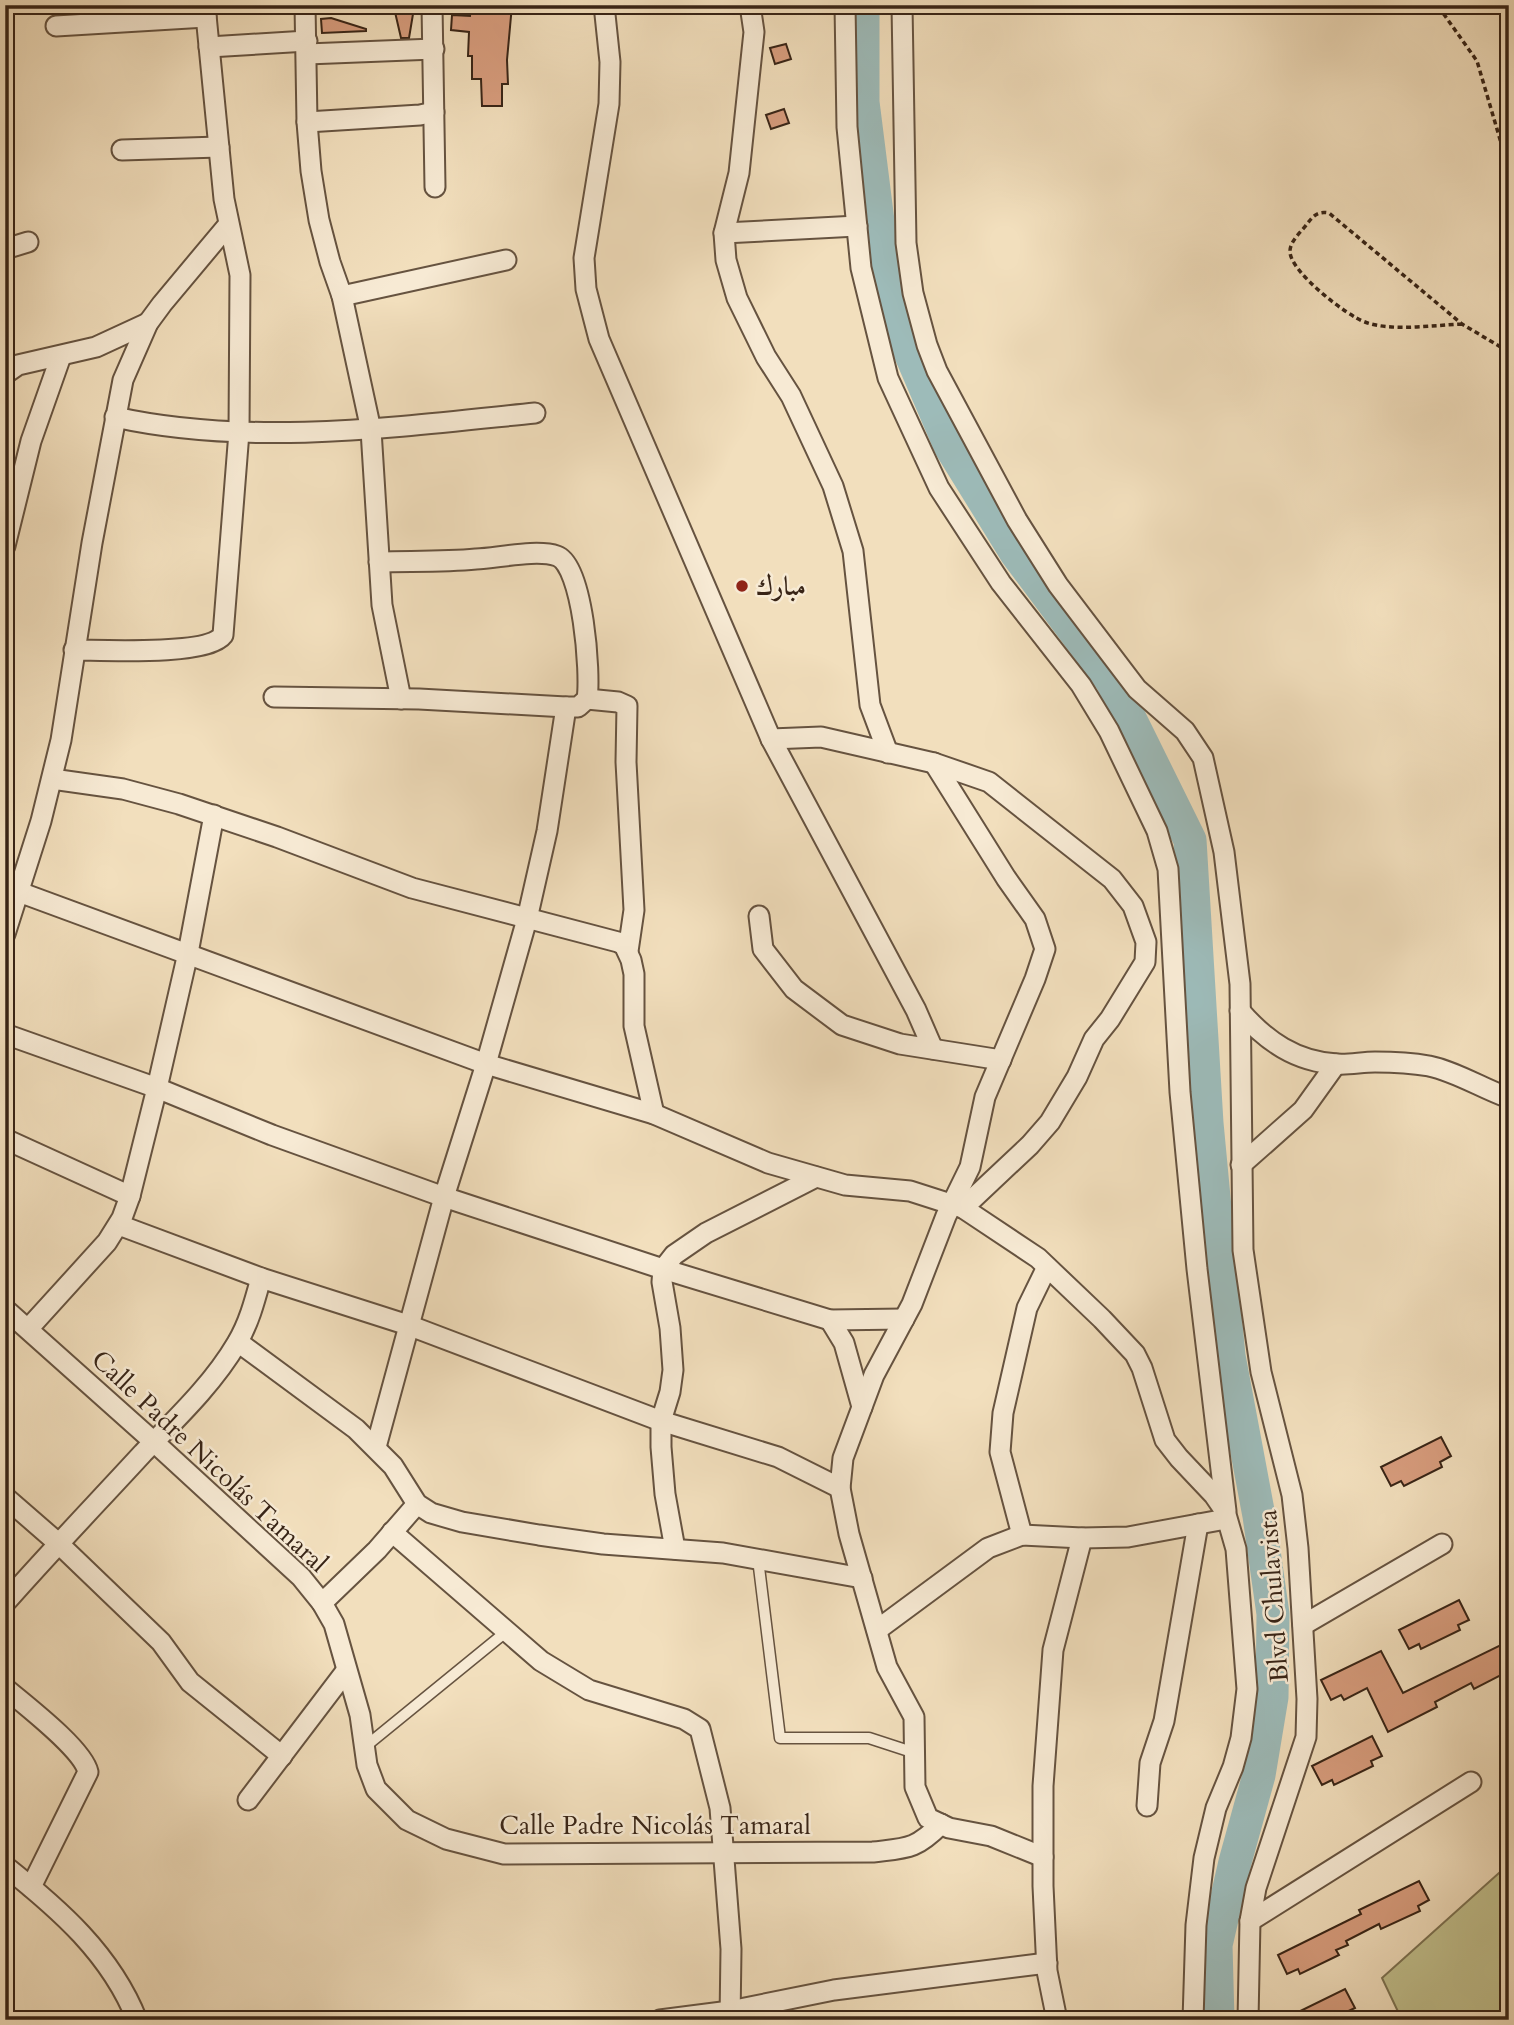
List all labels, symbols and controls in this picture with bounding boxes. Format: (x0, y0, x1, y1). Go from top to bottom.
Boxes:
place label: مبارك (756, 569, 806, 604)
marker: مبارك (734, 578, 750, 594)
street label: Calle Padre Nicolás Tamaral (84, 1342, 336, 1581)
street label: Blvd Chulavista (1250, 1508, 1297, 1684)
street label: Calle Padre Nicolás Tamaral (499, 1808, 811, 1843)

